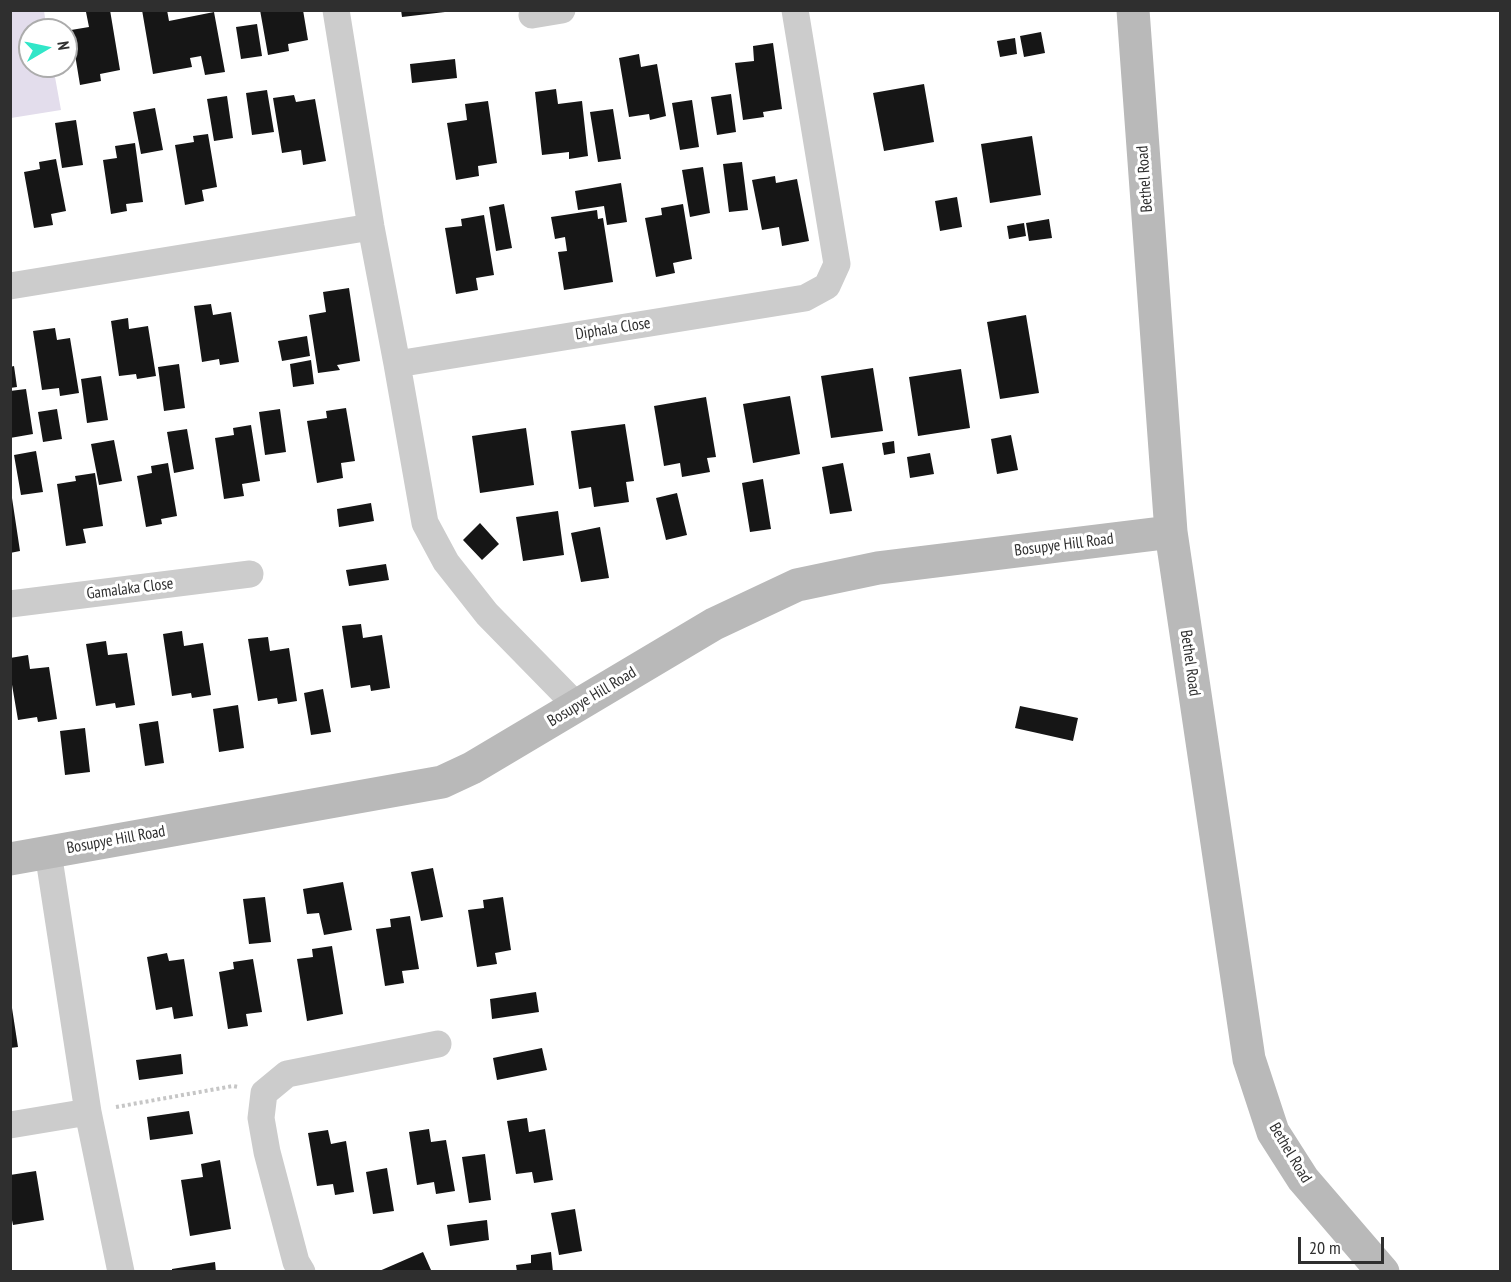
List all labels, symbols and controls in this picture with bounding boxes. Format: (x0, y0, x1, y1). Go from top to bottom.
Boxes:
north arrow (18, 18, 78, 78)
text: N (53, 40, 74, 51)
street label: Bethel Road (1133, 145, 1157, 213)
street label: Diphala Close (574, 314, 652, 344)
street label: Bosupye Hill Road (1013, 529, 1115, 561)
street label: Gamalaka Close (86, 574, 174, 604)
street label: Bethel Road (1176, 629, 1204, 697)
street label: Bosupye Hill Road (544, 663, 640, 731)
street label: Bosupye Hill Road (65, 822, 167, 858)
street label: Bethel Road (1265, 1120, 1315, 1186)
scale bar (1301, 1225, 1386, 1263)
text: 20 m (1309, 1236, 1341, 1259)

